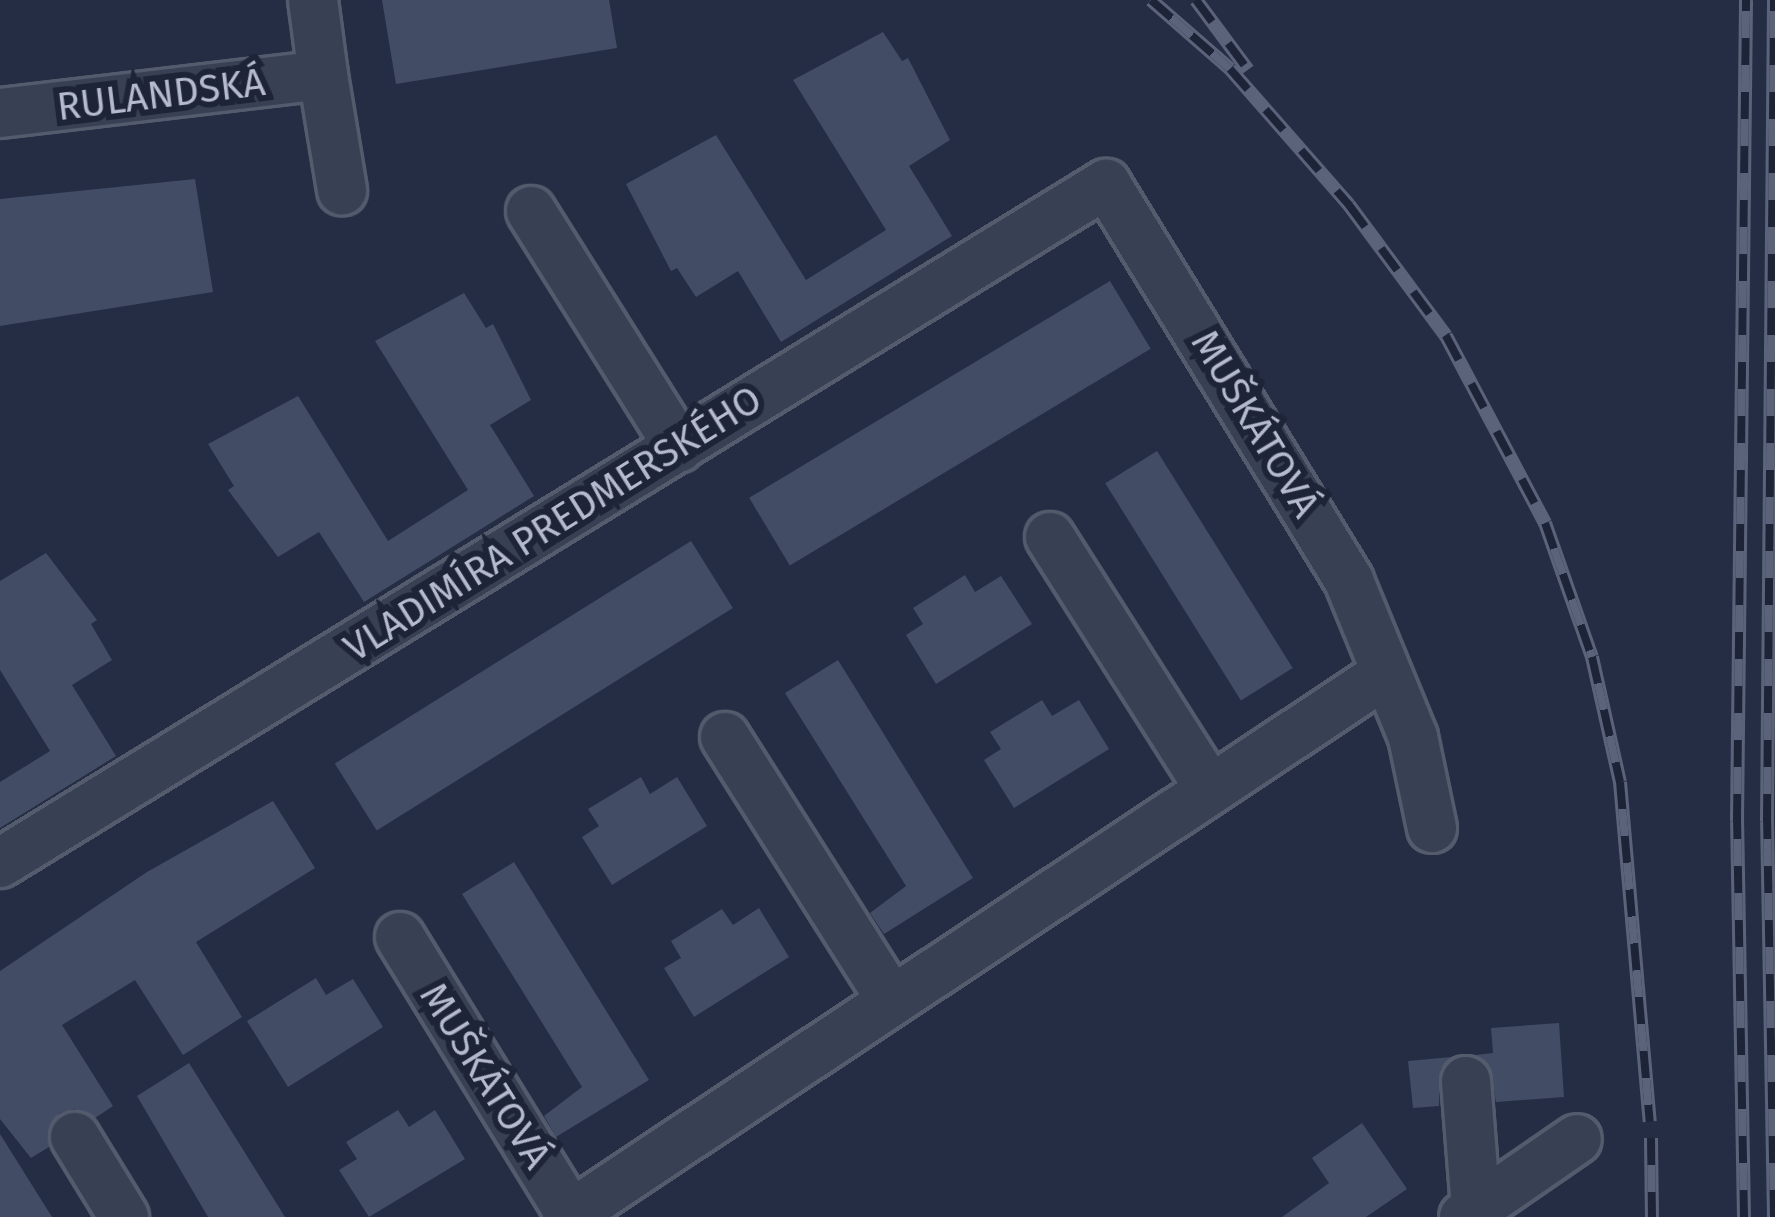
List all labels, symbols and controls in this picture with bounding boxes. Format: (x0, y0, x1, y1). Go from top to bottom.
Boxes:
street label: RULANDSKÁ (54, 59, 268, 131)
street label: MUŠKÁTOVÁ (1181, 322, 1329, 526)
street label: VLADIMÍRA PREDMERSKÉHO (336, 376, 770, 672)
street label: MUŠKÁTOVÁ (410, 975, 560, 1177)

